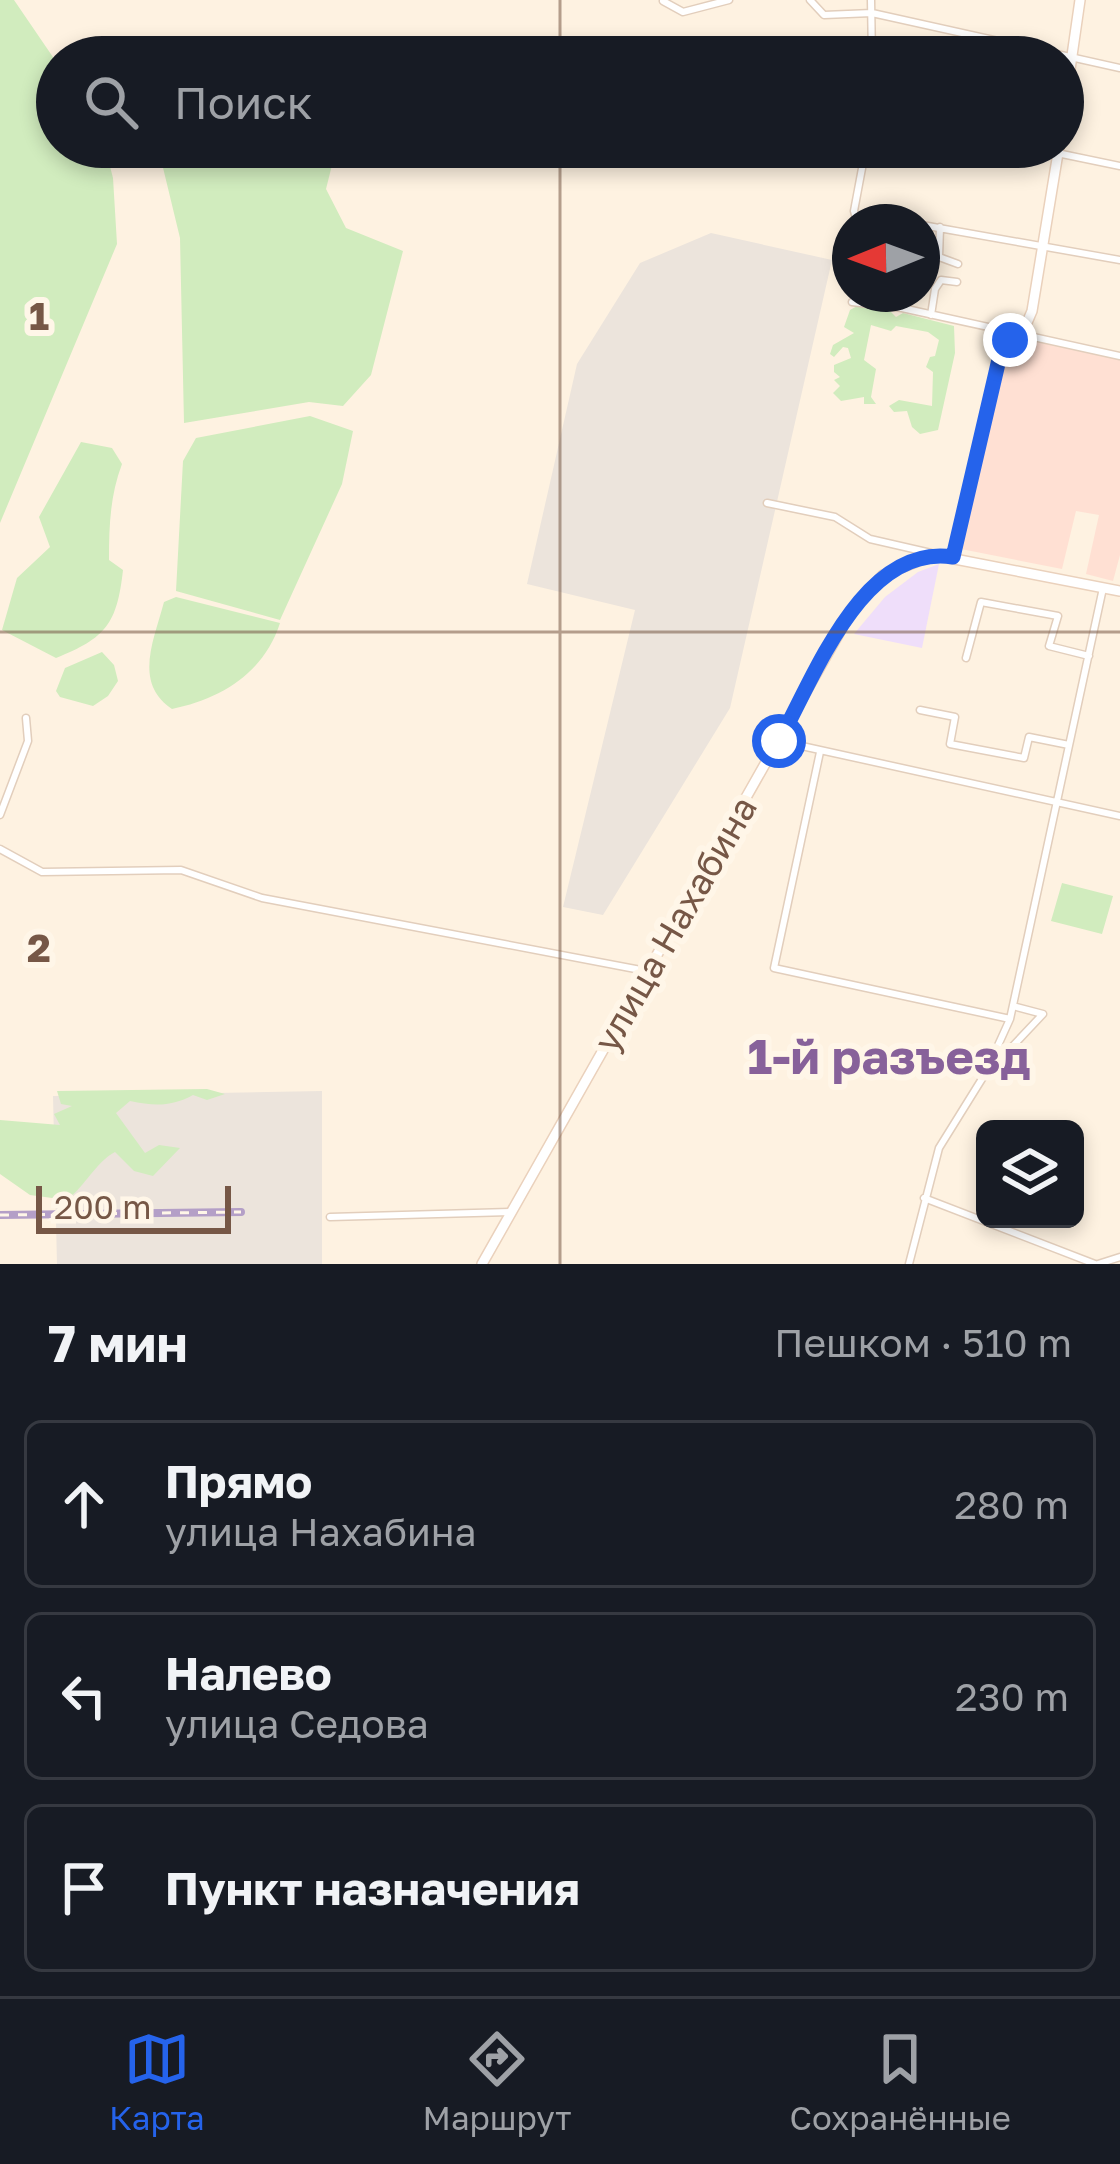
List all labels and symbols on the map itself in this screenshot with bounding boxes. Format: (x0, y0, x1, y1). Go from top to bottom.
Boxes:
north arrow (832, 204, 940, 312)
text: 1 (29, 292, 49, 339)
route end (983, 313, 1037, 367)
route start (752, 714, 806, 768)
street label: улица Нахабина (584, 788, 765, 1059)
text: 2 (27, 924, 51, 971)
district label: 1-й разъезд (747, 1027, 1031, 1085)
scale bar (36, 1180, 231, 1233)

